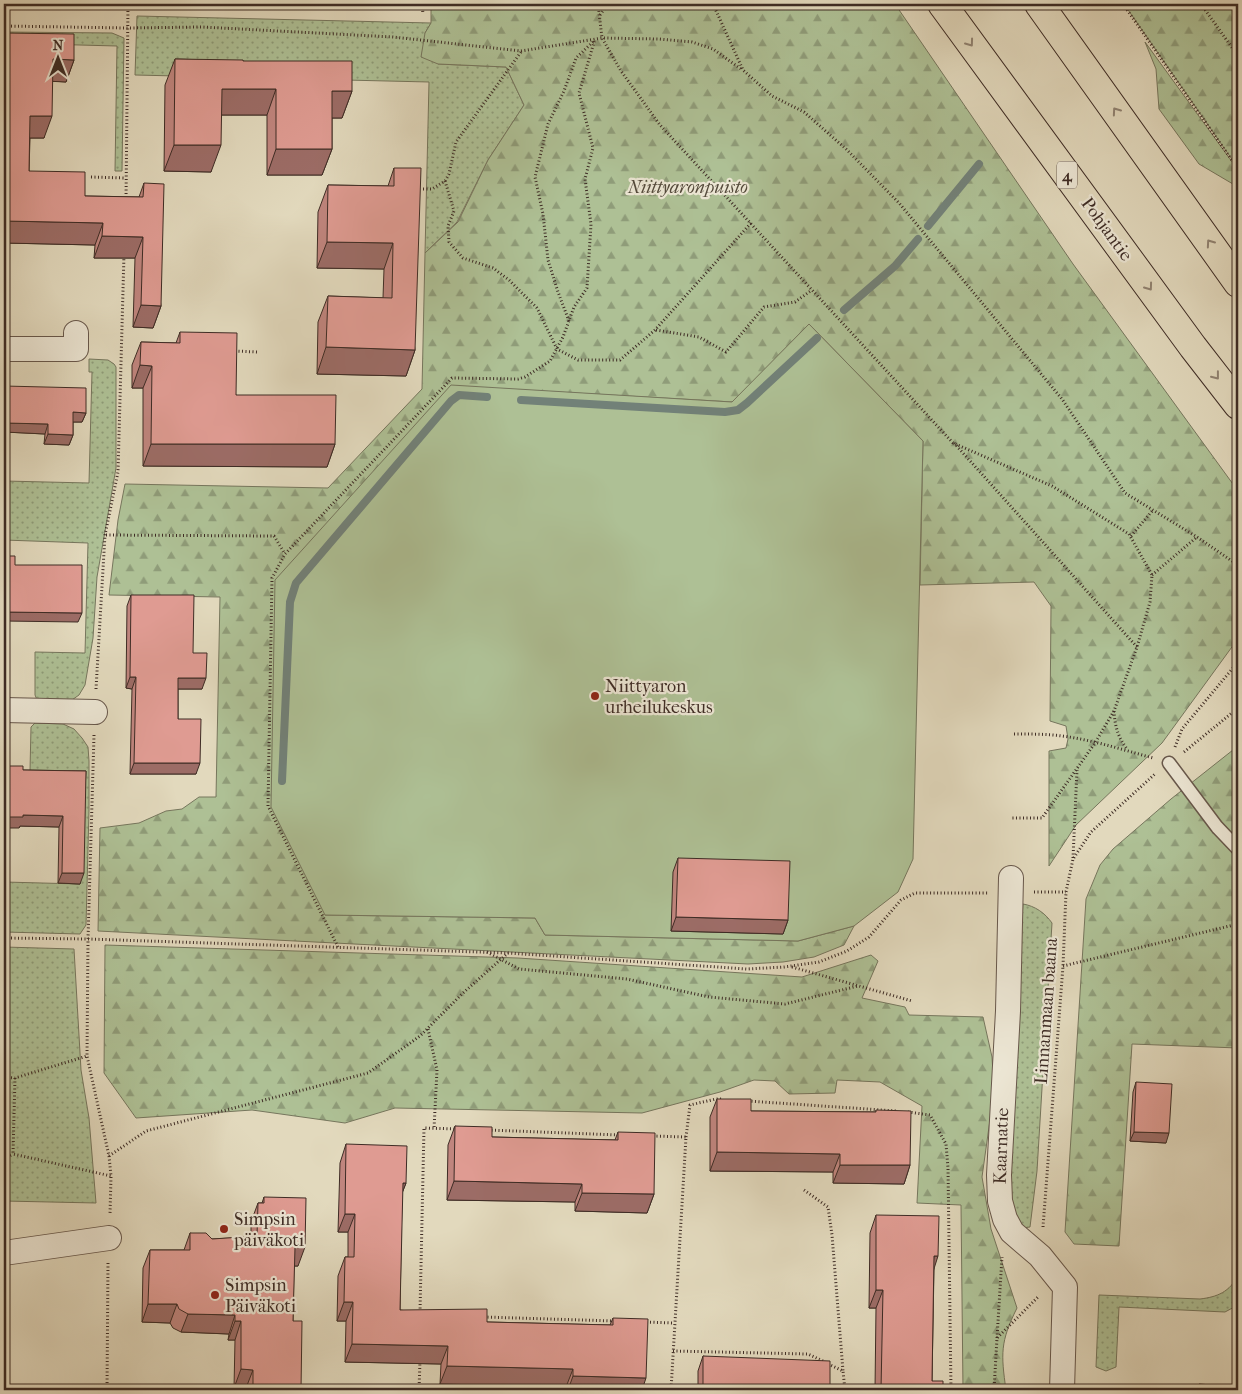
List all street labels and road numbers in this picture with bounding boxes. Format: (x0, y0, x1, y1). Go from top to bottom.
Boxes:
road number: 4 (1057, 162, 1077, 188)
street label: Pohjantie (1077, 193, 1137, 265)
street label: Linnanmaan baana (1031, 937, 1062, 1085)
street label: Kaarnatie (990, 1107, 1013, 1185)

